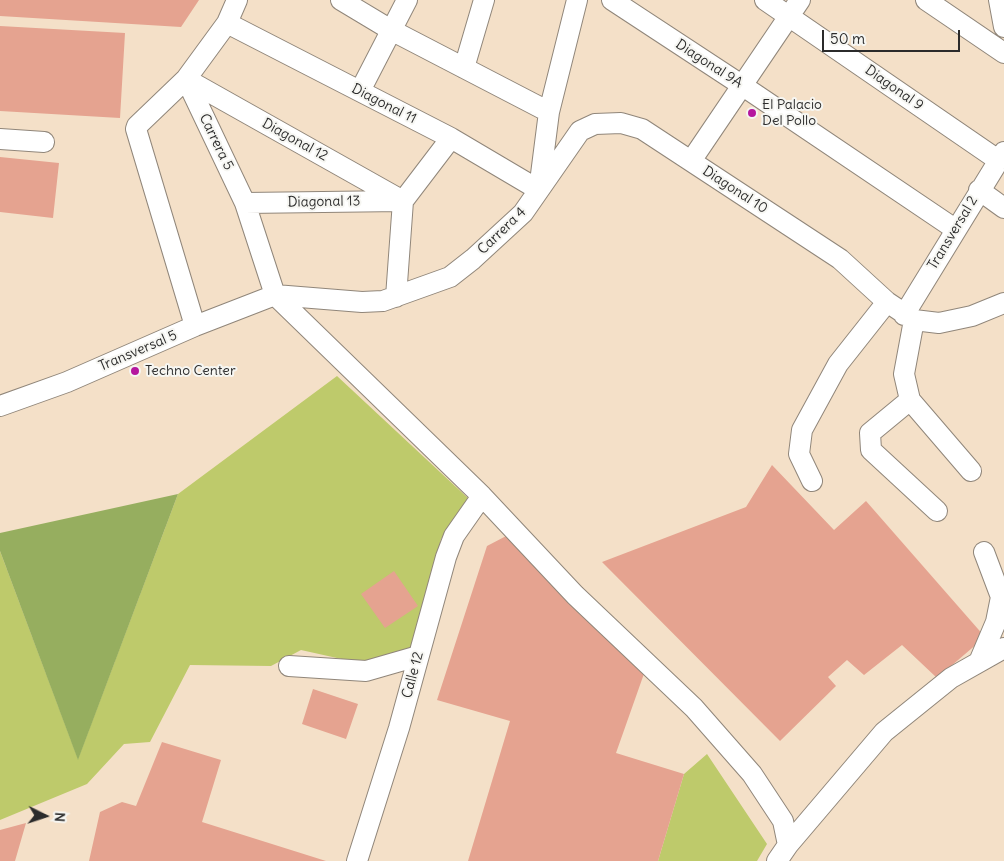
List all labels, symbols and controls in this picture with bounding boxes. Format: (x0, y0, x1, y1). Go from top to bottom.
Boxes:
scale bar (824, 20, 962, 52)
text: 50 m (830, 29, 865, 48)
street label: Diagonal 9A (672, 36, 746, 92)
street label: Diagonal 9 (862, 62, 926, 114)
street label: Diagonal 11 (349, 81, 419, 127)
place label: El Palacio Del Pollo (762, 97, 822, 130)
marker: El Palacio Del Pollo (746, 107, 758, 119)
street label: Carrera 5 (195, 111, 237, 173)
street label: Diagonal 12 (259, 115, 331, 165)
street label: Diagonal 10 (699, 163, 771, 217)
street label: Diagonal 13 (287, 193, 361, 211)
street label: Transversal 2 (924, 193, 982, 273)
street label: Carrera 4 (474, 204, 530, 258)
street label: Transversal 5 (96, 327, 180, 375)
place label: Techno Center (145, 363, 236, 379)
marker: Techno Center (129, 365, 141, 377)
street label: Calle 12 (399, 650, 427, 700)
north arrow (20, 791, 70, 841)
text: N (51, 812, 69, 823)

